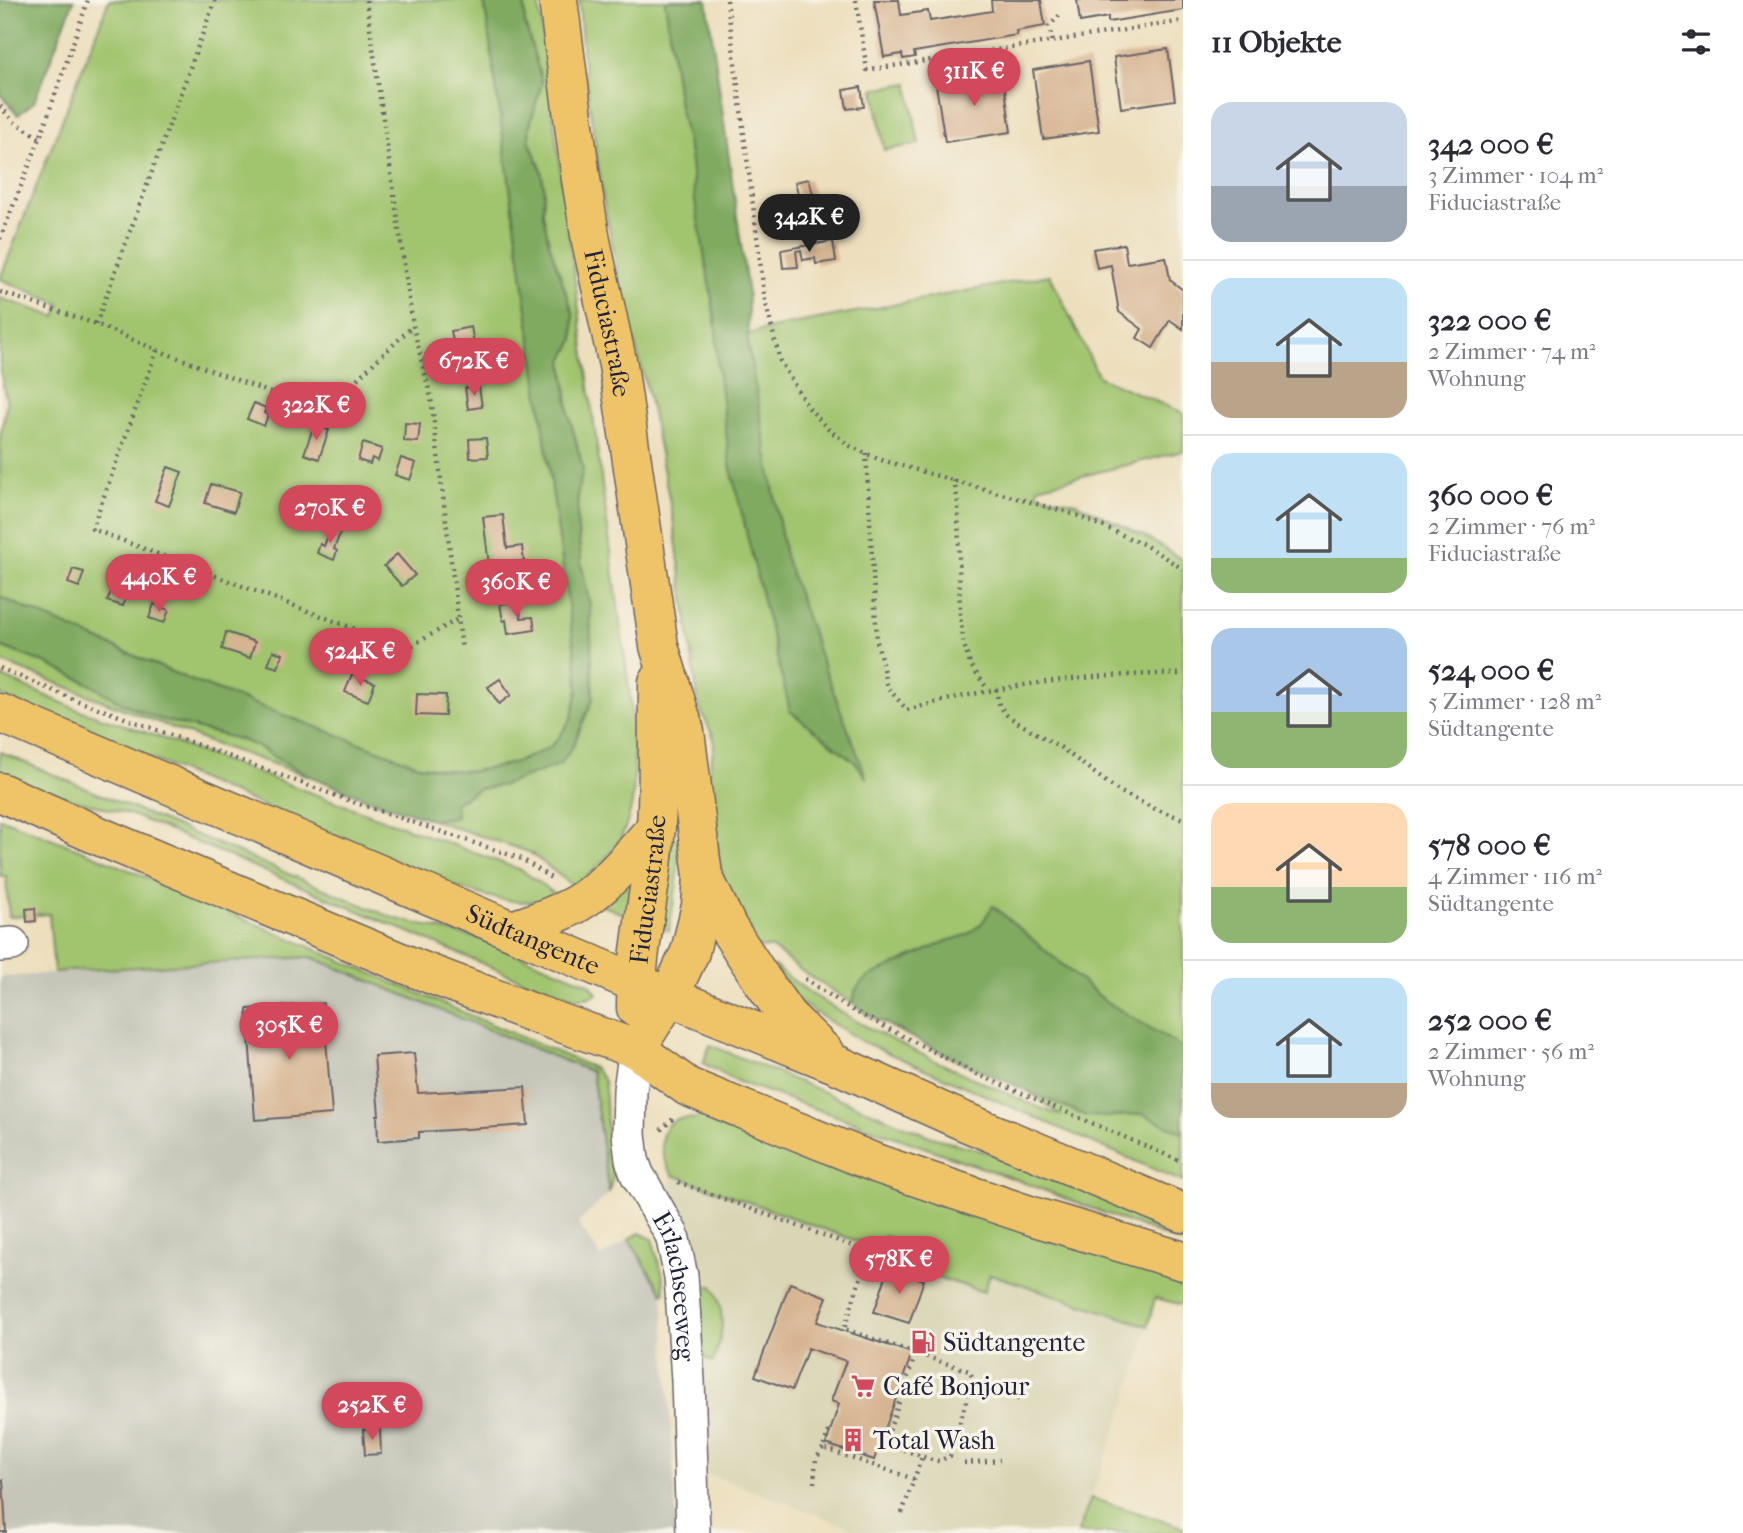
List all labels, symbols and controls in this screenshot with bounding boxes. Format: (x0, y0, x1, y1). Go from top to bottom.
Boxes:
icon: filters (1677, 23, 1715, 61)
text: 11 Objekte (1211, 25, 1342, 60)
pin: 311K € (917, 48, 1031, 108)
text: 311K € (943, 57, 1005, 84)
text: 342 000 € (1428, 127, 1554, 162)
icon: home (1267, 130, 1351, 214)
text: 3 Zimmer · 104 m² (1428, 162, 1603, 189)
text: Fiduciastraße (1428, 189, 1561, 216)
pin: 342K € (752, 194, 866, 254)
text: 342K € (774, 203, 844, 230)
street label: Fiduciastraße (578, 246, 638, 399)
text: 322 000 € (1428, 303, 1552, 338)
icon: home (1267, 306, 1351, 390)
pin: 672K € (417, 338, 531, 398)
text: 2 Zimmer · 74 m² (1428, 338, 1596, 365)
text: 672K € (439, 347, 509, 374)
text: Wohnung (1428, 365, 1525, 392)
pin: 322K € (259, 382, 373, 442)
text: 322K € (282, 391, 350, 418)
text: 360 000 € (1428, 478, 1553, 513)
icon: home (1267, 481, 1351, 565)
pin: 270K € (273, 486, 387, 545)
text: 270K € (295, 494, 365, 521)
text: 2 Zimmer · 76 m² (1428, 513, 1595, 540)
text: Fiduciastraße (1428, 540, 1561, 567)
pin: 440K € (102, 554, 216, 614)
pin: 360K € (459, 560, 573, 619)
text: 440K € (121, 563, 197, 590)
text: 360K € (481, 568, 551, 595)
pin: 524K € (303, 628, 417, 688)
text: 524K € (325, 637, 395, 664)
text: 524 000 € (1428, 653, 1554, 688)
icon: home (1267, 656, 1351, 740)
text: 5 Zimmer · 128 m² (1428, 688, 1601, 715)
text: Südtangente (1428, 715, 1554, 742)
street label: Fiduciastraße (623, 814, 672, 966)
text: 578 000 € (1428, 828, 1551, 863)
icon: home (1267, 831, 1351, 915)
text: 4 Zimmer · 116 m² (1428, 863, 1602, 890)
text: Südtangente (1428, 890, 1554, 917)
street label: Südtangente (461, 897, 605, 981)
pin: 305K € (232, 1002, 346, 1062)
text: 252 000 € (1428, 1003, 1552, 1038)
icon: home (1267, 1006, 1351, 1090)
text: 305K € (255, 1011, 323, 1038)
text: 2 Zimmer · 56 m² (1428, 1038, 1594, 1065)
text: Wohnung (1428, 1065, 1525, 1092)
street label: Erlachseeweg (646, 1205, 702, 1364)
pin: 578K € (842, 1236, 956, 1296)
text: 578K € (865, 1245, 933, 1272)
place label: Südtangente (943, 1327, 1085, 1358)
fuel station icon: Südtangente (909, 1328, 937, 1356)
place label: Café Bonjour (883, 1371, 1029, 1402)
supermarket icon: Café Bonjour (849, 1372, 877, 1400)
pin: 252K € (315, 1382, 429, 1442)
text: 252K € (338, 1391, 406, 1418)
place label: Total Wash (873, 1425, 996, 1456)
building icon: Total Wash (839, 1426, 867, 1454)

